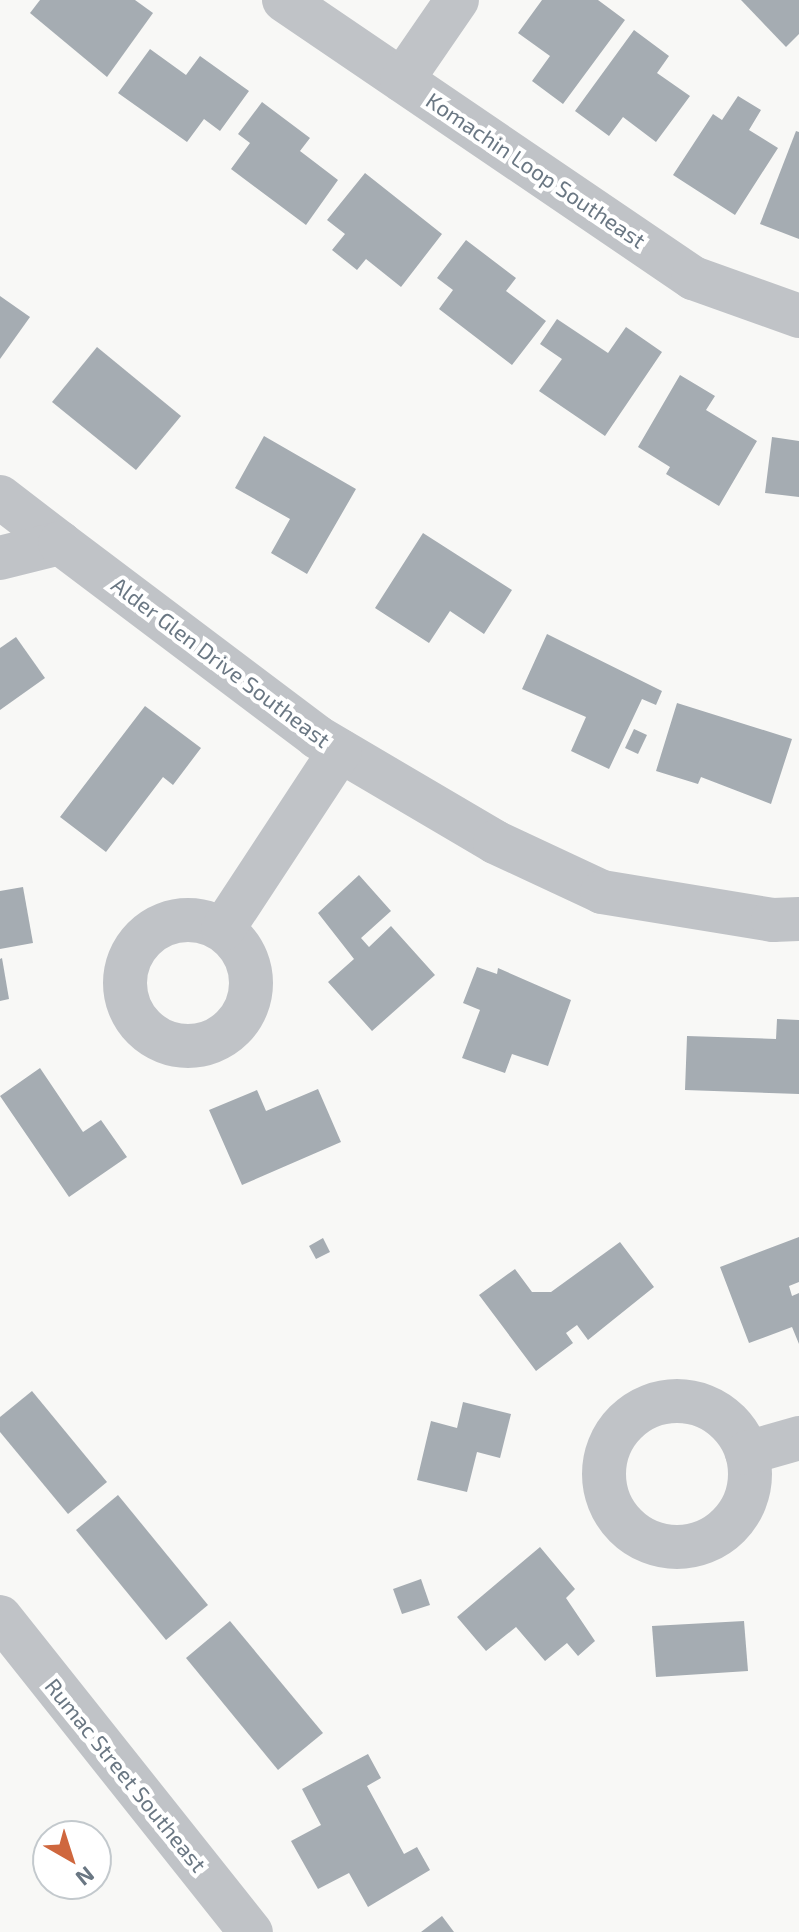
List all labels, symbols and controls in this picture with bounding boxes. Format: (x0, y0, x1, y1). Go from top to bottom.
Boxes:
street label: Komachin Loop Southeast (421, 87, 651, 253)
street label: Alder Glen Drive Southeast (106, 571, 336, 753)
street label: Rumac Street Southeast (40, 1673, 212, 1877)
north arrow (32, 1820, 112, 1900)
text: N (71, 1862, 100, 1892)

